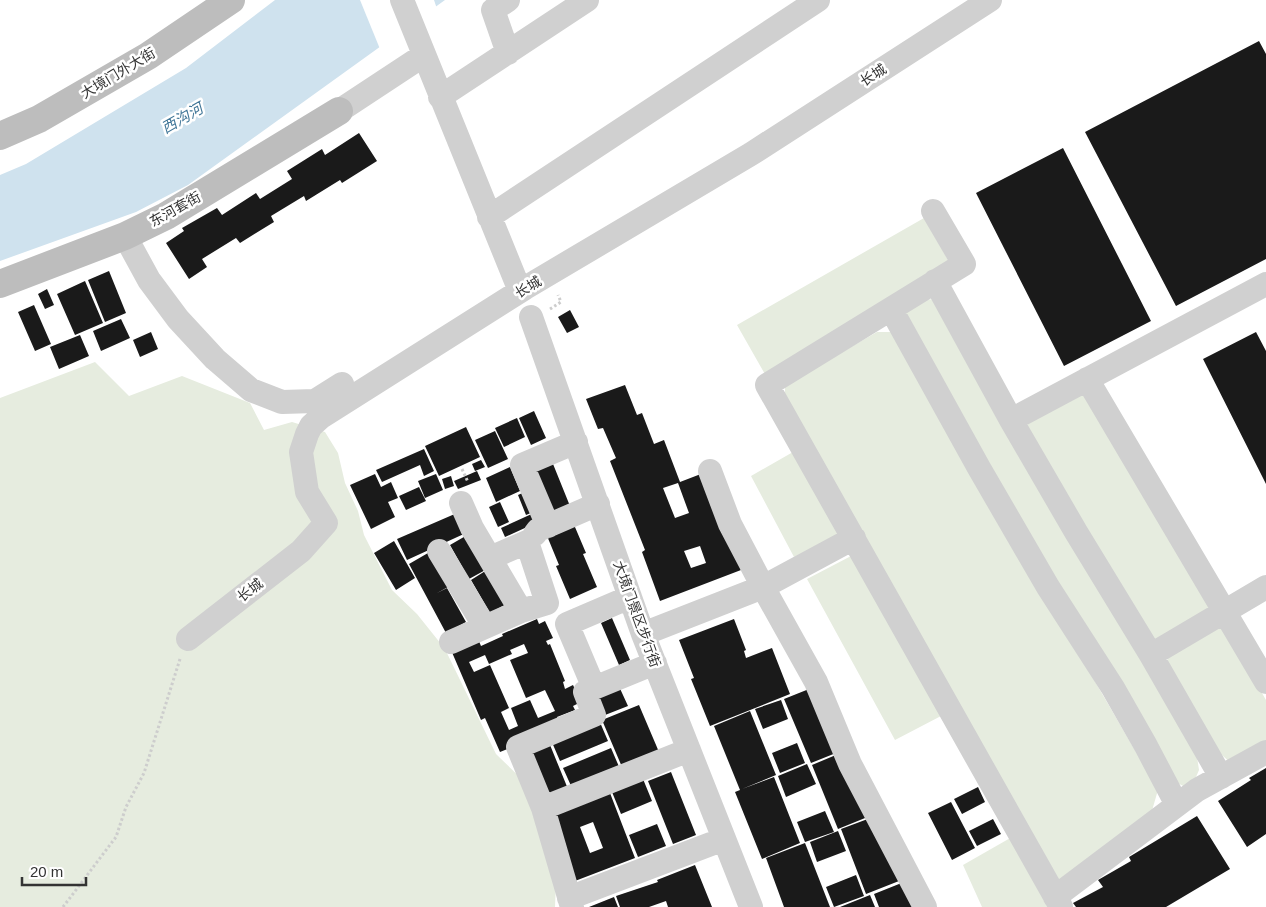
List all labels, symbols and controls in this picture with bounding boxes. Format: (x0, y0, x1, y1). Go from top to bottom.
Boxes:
street label: 大境门外大街 (78, 45, 158, 101)
street label: 长城 (857, 61, 889, 89)
water label: 西沟河 (158, 98, 208, 137)
street label: 东河套街 (147, 188, 203, 230)
street label: 长城 (512, 273, 544, 301)
street label: 大境门景区步行街 (610, 559, 664, 669)
street label: 长城 (234, 575, 266, 605)
scale bar (22, 854, 86, 886)
text: 20 m (30, 863, 63, 880)

